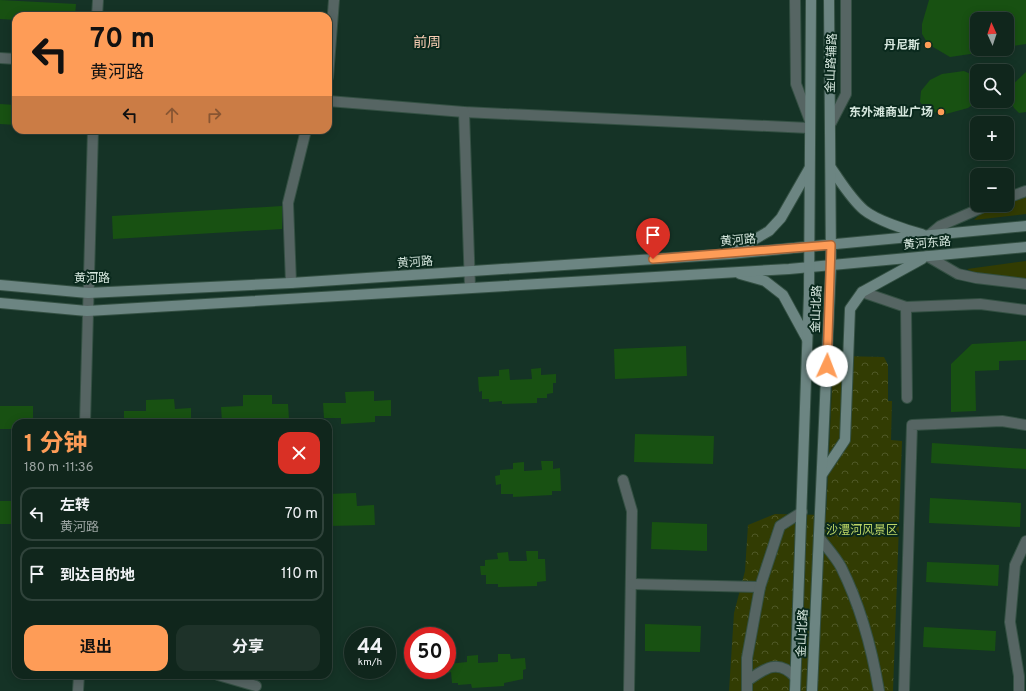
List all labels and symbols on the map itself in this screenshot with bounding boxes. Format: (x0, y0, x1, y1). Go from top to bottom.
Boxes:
north arrow (970, 12, 1014, 56)
street label: 金山路辅路 (823, 33, 841, 93)
district label: 前周 (413, 34, 441, 52)
place label: 丹尼斯 (884, 38, 920, 54)
marker: 丹尼斯 (923, 40, 933, 50)
place label: 东外滩商业广场 (849, 105, 933, 121)
marker: 东外滩商业广场 (936, 107, 946, 117)
pin (636, 218, 670, 259)
street label: 黄河路 (719, 231, 757, 251)
street label: 黄河东路 (902, 234, 952, 254)
street label: 黄河路 (397, 254, 434, 272)
street label: 黄河路 (74, 271, 110, 287)
street label: 金山北路 (808, 285, 826, 333)
position arrow (806, 345, 848, 387)
park label: 沙澧河风景区 (826, 523, 898, 539)
street label: 金山北路 (794, 609, 812, 657)
speed limit sign: 50 (404, 627, 456, 679)

